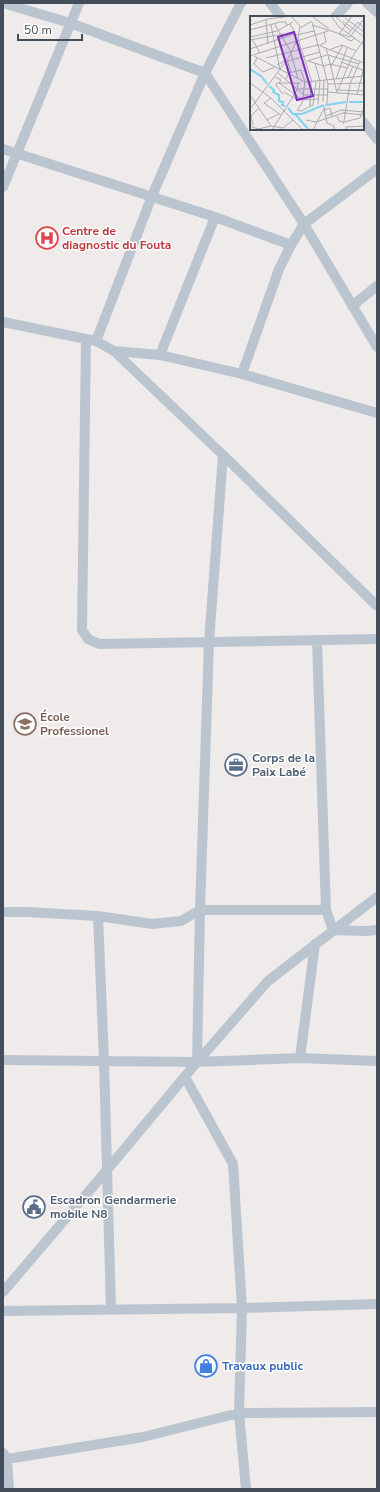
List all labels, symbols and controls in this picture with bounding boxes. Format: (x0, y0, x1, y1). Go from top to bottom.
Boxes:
scale bar (18, 16, 82, 42)
inset map (250, 16, 364, 130)
text: 50 m (24, 22, 52, 38)
place label: Centre de diagnostic du Fouta (62, 223, 171, 253)
hospital icon: Centre de diagnostic du Fouta (34, 225, 60, 251)
place label: École Professionel (40, 709, 109, 739)
school or university icon: École Professionel (12, 711, 38, 737)
place label: Corps de la Paix Labé (252, 750, 315, 780)
office icon: Corps de la Paix Labé (223, 752, 249, 778)
place label: Escadron Gendarmerie mobile N8 (50, 1192, 177, 1222)
public building icon: Escadron Gendarmerie mobile N8 (21, 1194, 47, 1220)
shop icon: Travaux public (193, 1353, 219, 1379)
place label: Travaux public (222, 1358, 303, 1374)

